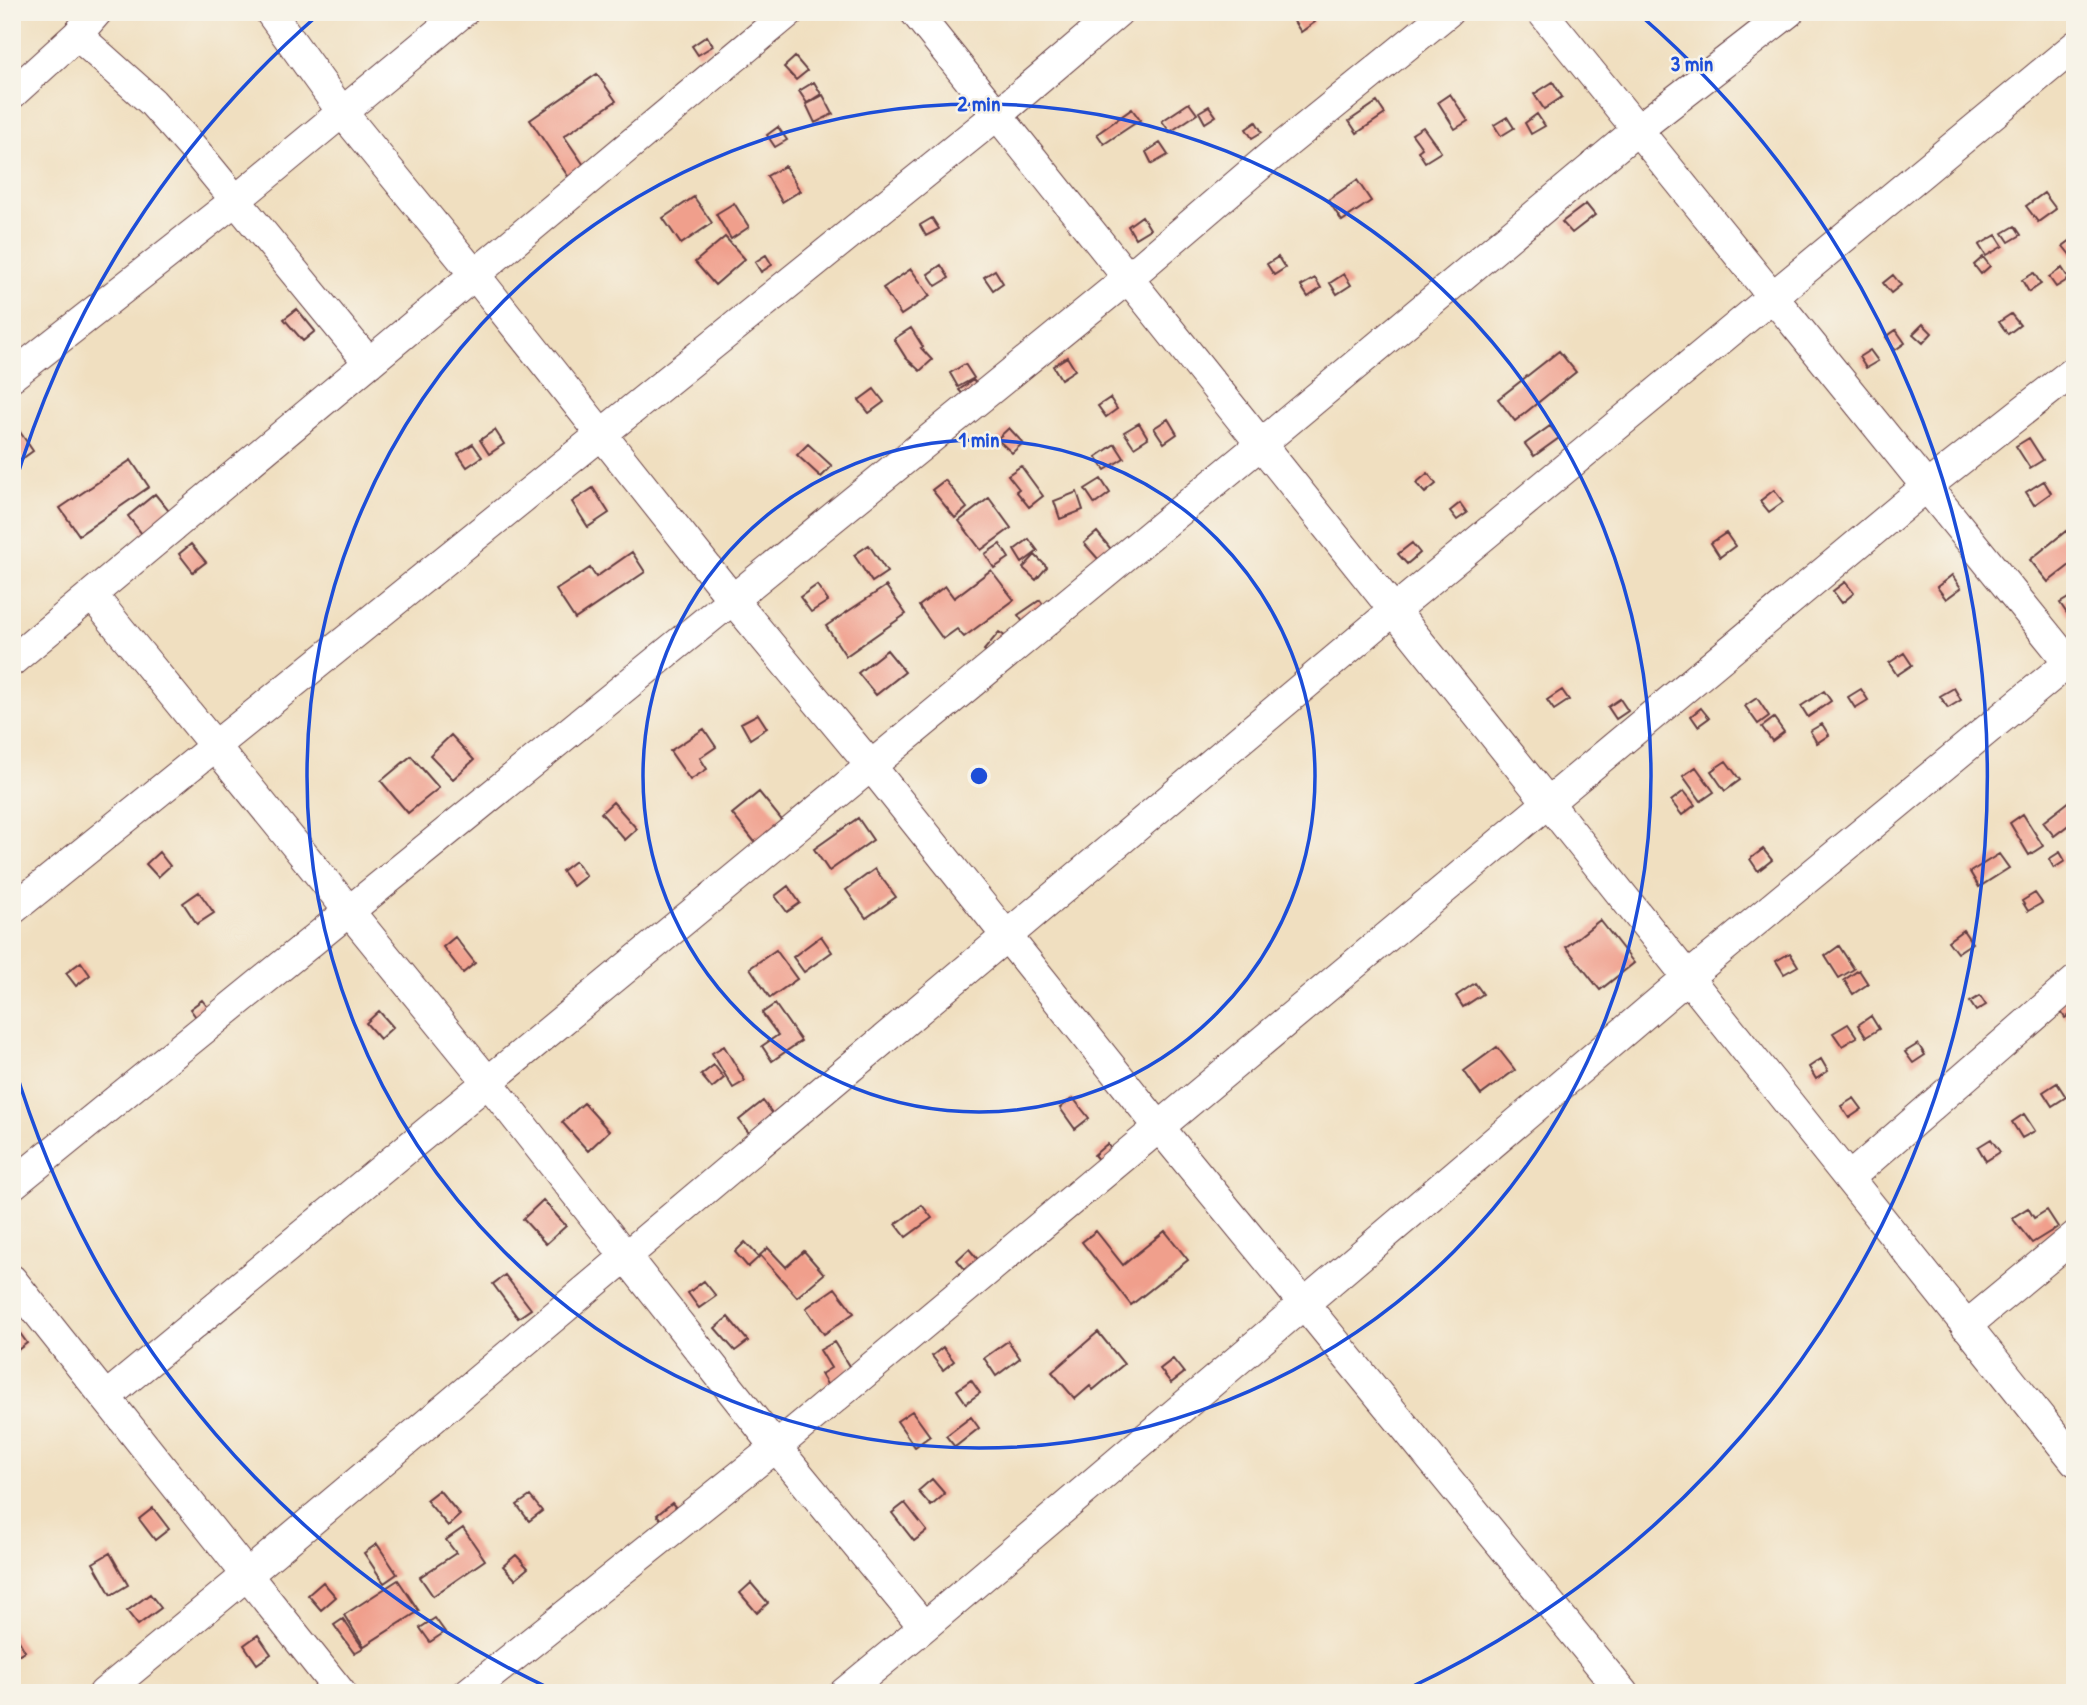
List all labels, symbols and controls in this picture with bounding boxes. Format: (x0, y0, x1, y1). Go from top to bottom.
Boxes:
text: 3 min (1671, 49, 1713, 78)
text: 2 min (957, 89, 1001, 118)
text: 1 min (959, 425, 999, 454)
centre of rings (967, 764, 991, 788)

